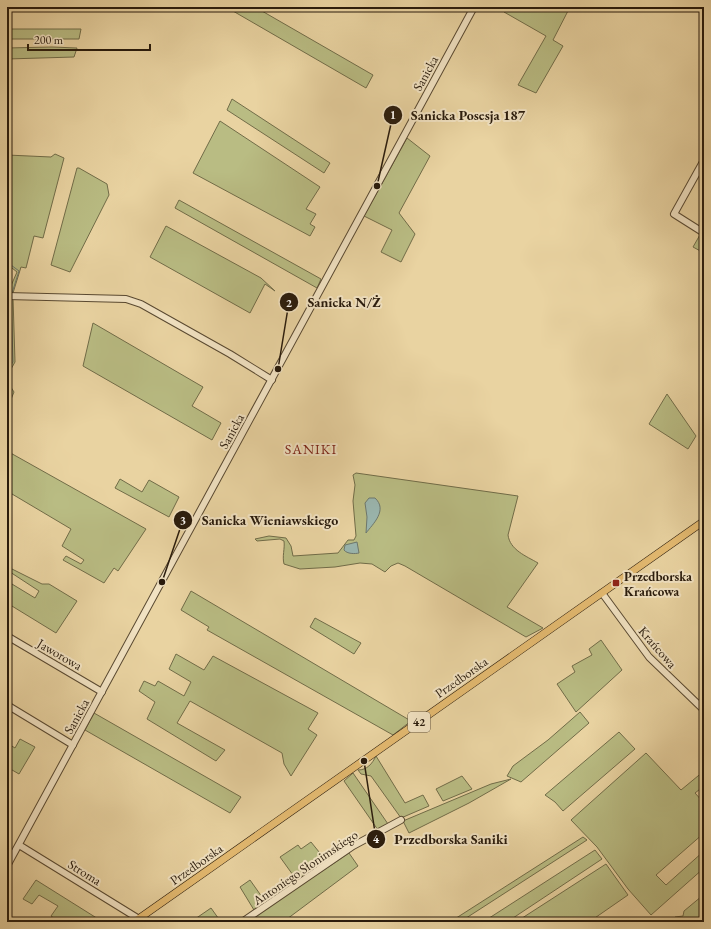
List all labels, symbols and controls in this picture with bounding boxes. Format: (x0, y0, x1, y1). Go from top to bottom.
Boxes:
scale bar (28, 26, 150, 52)
text: 200 m (34, 32, 64, 48)
street label: Sanicka (409, 52, 442, 94)
callout: Sanicka Posesja 187 (383, 102, 533, 128)
text: Sanicka Posesja 187 (411, 106, 526, 124)
text: 1 (390, 107, 396, 123)
callout: Sanicka N/Ż (279, 289, 388, 315)
text: Sanicka N/Ż (307, 293, 381, 311)
text: 2 (286, 295, 293, 311)
street label: Sanicka (215, 410, 248, 452)
district label: SANIKI (285, 440, 337, 458)
callout: Sanicka Wieniawskiego (173, 507, 346, 533)
text: Sanicka Wieniawskiego (202, 511, 338, 529)
text: 3 (180, 512, 186, 528)
place label: Przedborska Krańcowa (624, 568, 692, 600)
marker: Przedborska Krańcowa (611, 578, 621, 588)
street label: Krańcowa (635, 623, 681, 673)
street label: Jaworowa (33, 634, 86, 674)
street label: Przedborska (431, 653, 492, 702)
street label: Sanicka (60, 695, 93, 737)
road number: 42 (408, 712, 430, 732)
street label: Antoniego Słonimskiego (249, 826, 361, 909)
callout: Przedborska Saniki (366, 826, 516, 852)
text: Przedborska Saniki (394, 830, 508, 848)
text: 4 (373, 831, 380, 847)
street label: Przedborska (166, 840, 227, 889)
street label: Stroma (65, 856, 105, 890)

